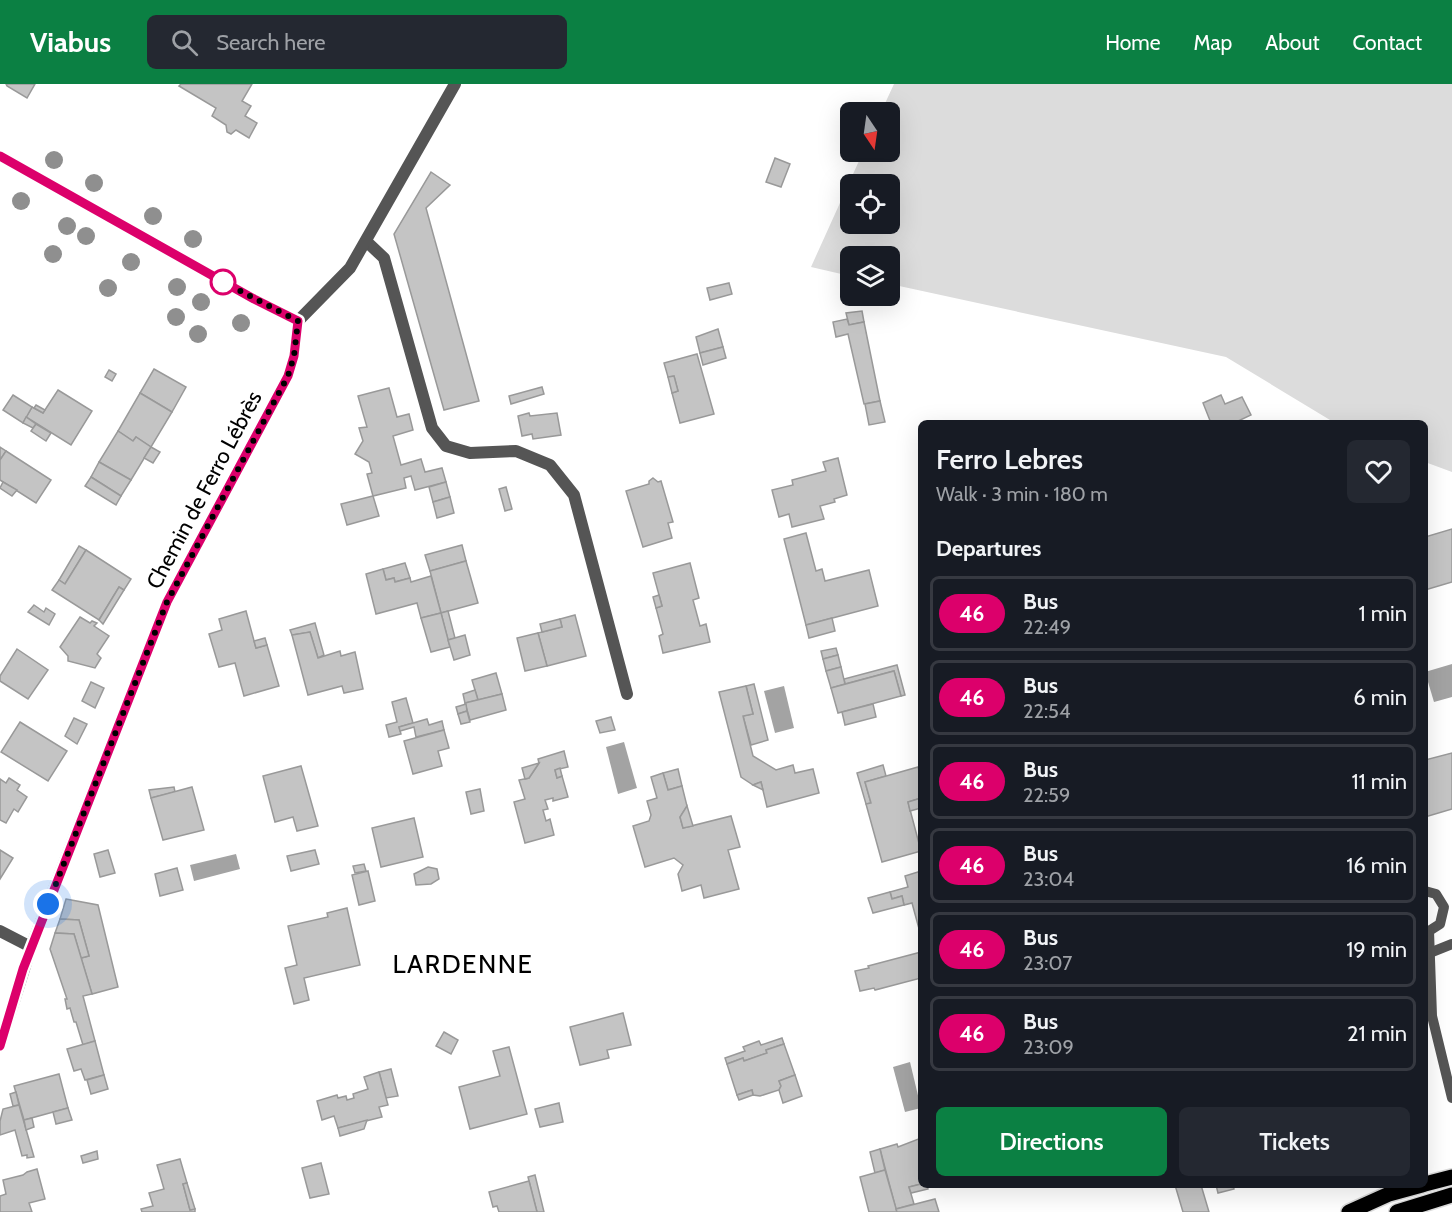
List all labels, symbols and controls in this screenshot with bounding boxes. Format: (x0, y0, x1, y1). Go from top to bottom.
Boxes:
search box (147, 15, 567, 69)
text: Viabus (30, 25, 111, 59)
icon: search (168, 26, 201, 59)
text: Search here (216, 29, 325, 56)
text: Home (1105, 30, 1161, 55)
text: Map (1194, 30, 1232, 55)
text: About (1265, 30, 1319, 55)
text: Contact (1352, 30, 1422, 55)
north arrow (840, 102, 900, 162)
map controls (840, 102, 900, 306)
button: locate (840, 174, 900, 234)
button: layers (840, 246, 900, 306)
unlabelled marker (210, 269, 236, 295)
street label: Chemin de Ferro Lébrès (140, 386, 268, 594)
button: heart (1347, 440, 1410, 503)
text: Ferro Lebres (936, 442, 1083, 476)
text: Walk · 3 min · 180 m (936, 482, 1108, 506)
text: Departures (936, 535, 1041, 562)
text: Bus (1023, 588, 1058, 615)
text: 1 min (1359, 600, 1407, 627)
text: 46 (960, 601, 984, 626)
text: 22:49 (1023, 615, 1071, 639)
text: Bus (1023, 672, 1058, 699)
text: 6 min (1353, 684, 1407, 711)
text: 46 (960, 685, 984, 710)
text: 22:54 (1023, 699, 1071, 723)
text: Bus (1023, 756, 1058, 783)
text: 11 min (1351, 768, 1407, 795)
text: 46 (960, 769, 984, 794)
text: 22:59 (1023, 783, 1070, 807)
text: Bus (1023, 840, 1058, 867)
text: 16 min (1346, 852, 1407, 879)
text: 46 (960, 853, 984, 878)
text: 23:04 (1023, 867, 1074, 891)
your location (33, 889, 63, 919)
text: Bus (1023, 924, 1058, 951)
text: 19 min (1346, 936, 1407, 963)
text: 46 (960, 937, 984, 962)
district label: LARDENNE (392, 948, 534, 980)
text: 23:07 (1023, 951, 1072, 975)
text: Bus (1023, 1008, 1058, 1035)
text: 21 min (1347, 1020, 1407, 1047)
text: 46 (960, 1021, 984, 1046)
text: 23:09 (1023, 1035, 1074, 1059)
button: Directions (936, 1107, 1167, 1176)
button: Tickets (1179, 1107, 1410, 1176)

